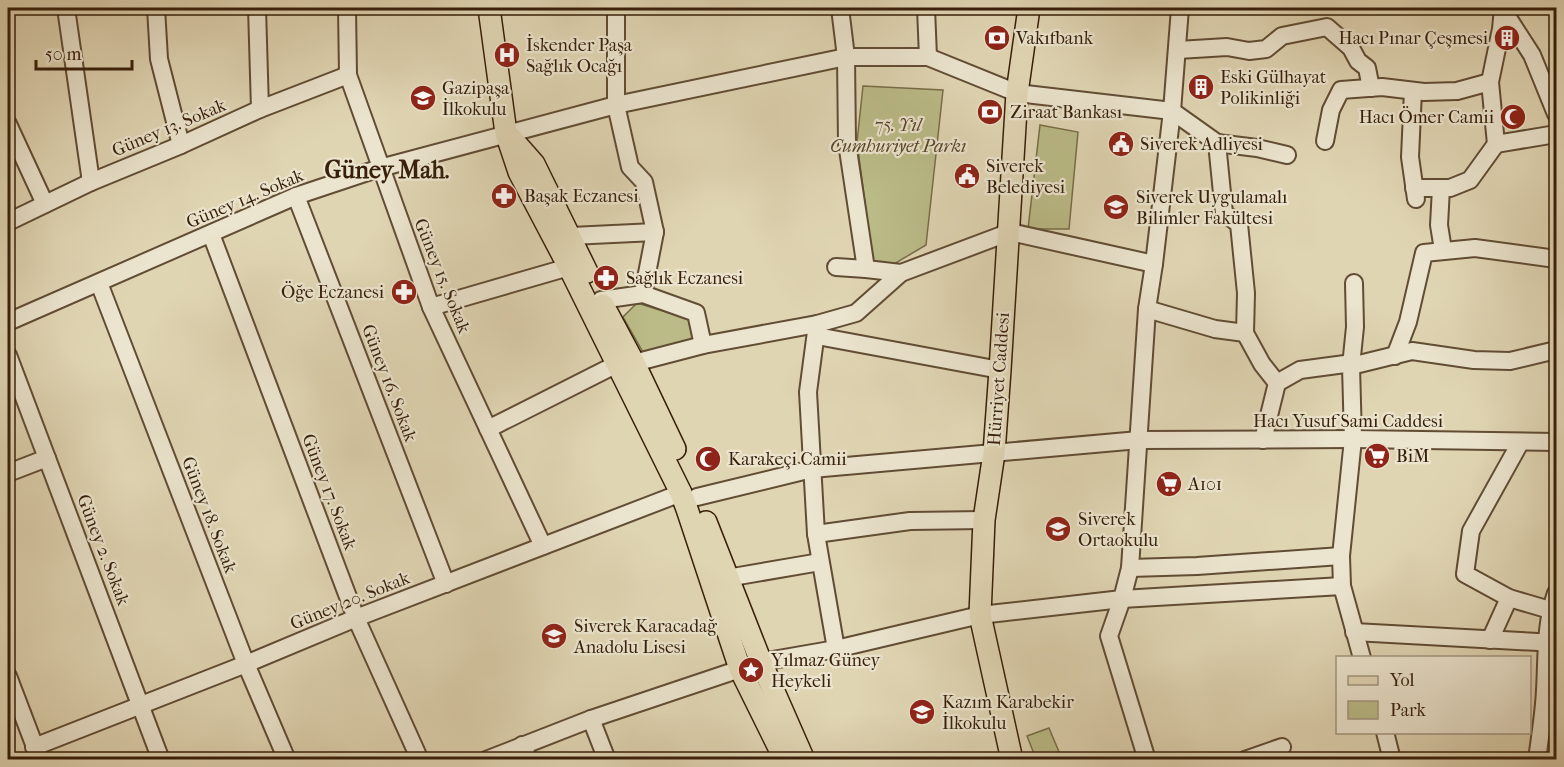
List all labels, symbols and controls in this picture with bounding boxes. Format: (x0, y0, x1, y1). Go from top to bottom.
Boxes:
bank icon: Vakıfbank (982, 23, 1012, 53)
building icon: Hacı Pınar Çeşmesi (1492, 23, 1522, 53)
place label: Vakıfbank (1015, 28, 1094, 49)
place label: Hacı Pınar Çeşmesi (1338, 28, 1489, 50)
scale bar (36, 33, 132, 71)
place label: İskender Paşa Sağlık Ocağı (526, 34, 633, 77)
hospital icon: İskender Paşa Sağlık Ocağı (492, 40, 522, 70)
text: 50 m (45, 44, 82, 65)
place label: Eski Gülhayat Polikinliği (1220, 67, 1327, 109)
building icon: Eski Gülhayat Polikinliği (1186, 72, 1216, 102)
place label: Gazipaşa İlkokulu (442, 78, 510, 120)
school or university icon: Gazipaşa İlkokulu (408, 83, 438, 113)
street label: Güney 13. Sokak (109, 94, 230, 161)
bank icon: Ziraat Bankası (975, 97, 1005, 127)
place label: Ziraat Bankası (1010, 102, 1123, 123)
mosque icon: Hacı Ömer Camii (1498, 102, 1528, 132)
place label: Hacı Ömer Camii (1359, 106, 1495, 128)
park label: 75. Yıl Cumhuriyet Parkı (830, 115, 966, 157)
public building icon: Siverek Adliyesi (1106, 129, 1136, 159)
place label: Siverek Adliyesi (1140, 134, 1264, 155)
district label: Güney Mah. (325, 156, 450, 184)
place label: Siverek Belediyesi (986, 156, 1066, 198)
public building icon: Siverek Belediyesi (952, 161, 982, 191)
street label: Güney 14. Sokak (183, 165, 307, 233)
pharmacy icon: Başak Eczanesi (489, 181, 519, 211)
place label: Başak Eczanesi (524, 186, 639, 207)
place label: Siverek Uygulamalı Bilimler Fakültesi (1136, 187, 1288, 229)
school or university icon: Siverek Uygulamalı Bilimler Fakültesi (1101, 192, 1131, 222)
street label: Güney 15. Sokak (409, 216, 475, 337)
pharmacy icon: Sağlık Eczanesi (591, 263, 621, 293)
place label: Sağlık Eczanesi (626, 268, 744, 289)
pharmacy icon: Öğe Eczanesi (389, 277, 419, 307)
place label: Öğe Eczanesi (281, 281, 385, 303)
street label: Hürriyet Caddesi (984, 311, 1014, 446)
street label: Güney 16. Sokak (357, 321, 421, 445)
street label: Hacı Yusuf Sami Caddesi (1253, 411, 1444, 432)
street label: Güney 17. Sokak (297, 431, 361, 554)
supermarket icon: BiM (1362, 441, 1392, 471)
mosque icon: Karakeçi Camii (693, 444, 723, 474)
place label: BiM (1396, 446, 1430, 467)
place label: Karakeçi Camii (728, 449, 847, 470)
street label: Güney 18. Sokak (177, 454, 241, 577)
supermarket icon: A101 (1154, 469, 1184, 499)
place label: A101 (1187, 474, 1222, 495)
street label: Güney 2. Sokak (72, 492, 134, 609)
place label: Siverek Ortaokulu (1078, 509, 1158, 551)
school or university icon: Siverek Ortaokulu (1043, 514, 1073, 544)
street label: Güney 20. Sokak (287, 567, 413, 635)
place label: Siverek Karacadağ Anadolu Lisesi (573, 616, 717, 658)
school or university icon: Siverek Karacadağ Anadolu Lisesi (539, 621, 569, 651)
place label: Yılmaz Güney Heykeli (770, 650, 882, 692)
place icon: Yılmaz Güney Heykeli (736, 655, 766, 685)
legend (1336, 656, 1531, 734)
text: Yol (1389, 670, 1415, 691)
place label: Kazım Karabekir İlkokulu (942, 692, 1074, 734)
school or university icon: Kazım Karabekir İlkokulu (907, 697, 937, 727)
text: Park (1390, 700, 1427, 721)

